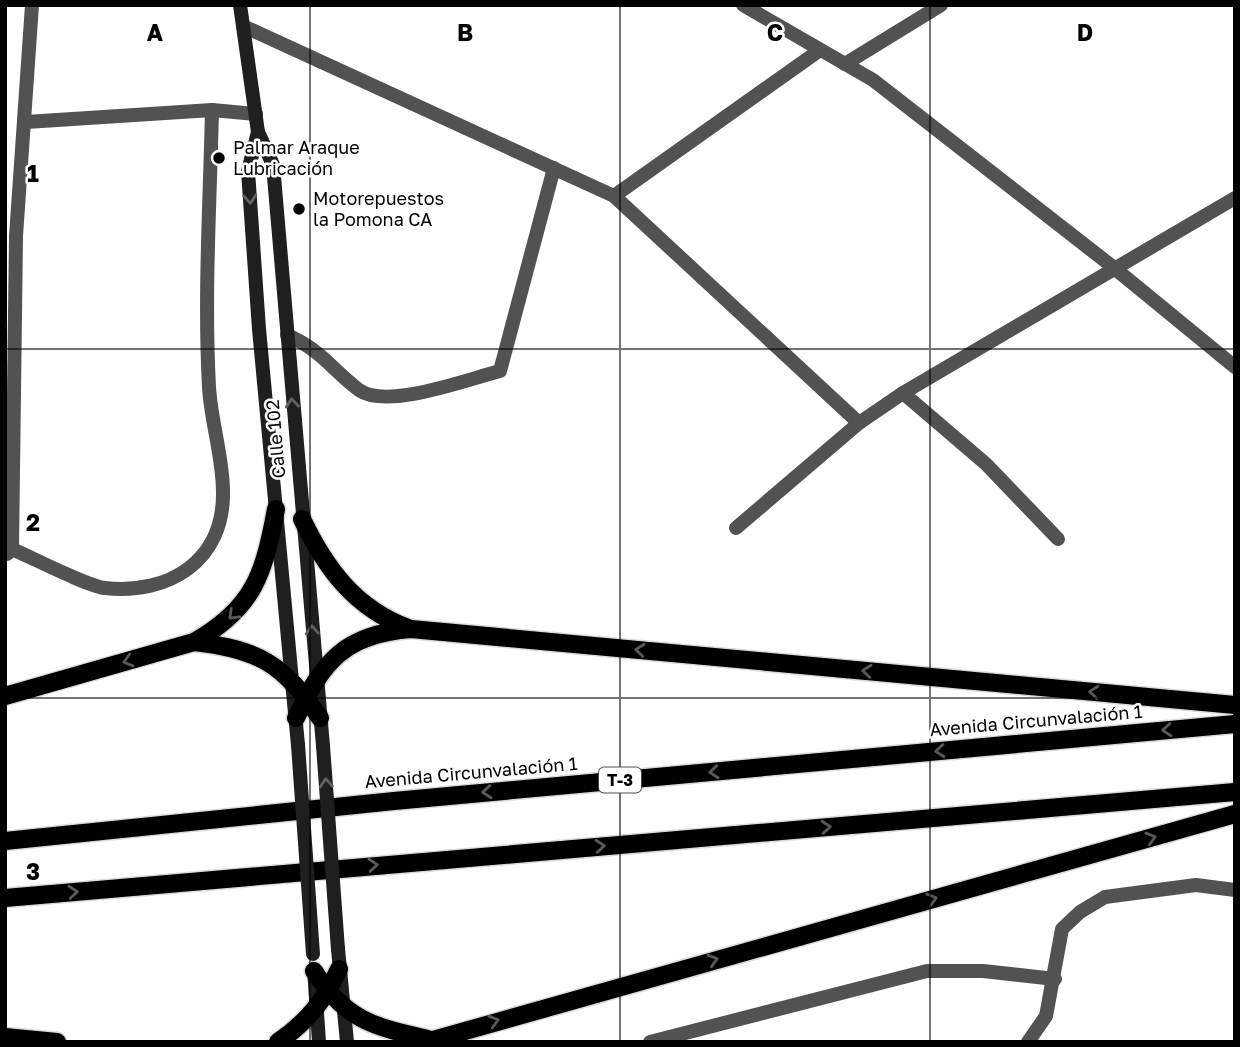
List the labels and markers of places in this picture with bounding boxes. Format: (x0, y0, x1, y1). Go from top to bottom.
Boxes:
place label: Palmar Araque Lubricación (233, 136, 360, 179)
marker: Palmar Araque Lubricación (211, 150, 227, 166)
place label: Motorepuestos la Pomona CA (313, 187, 444, 230)
marker: Motorepuestos la Pomona CA (291, 201, 307, 217)

